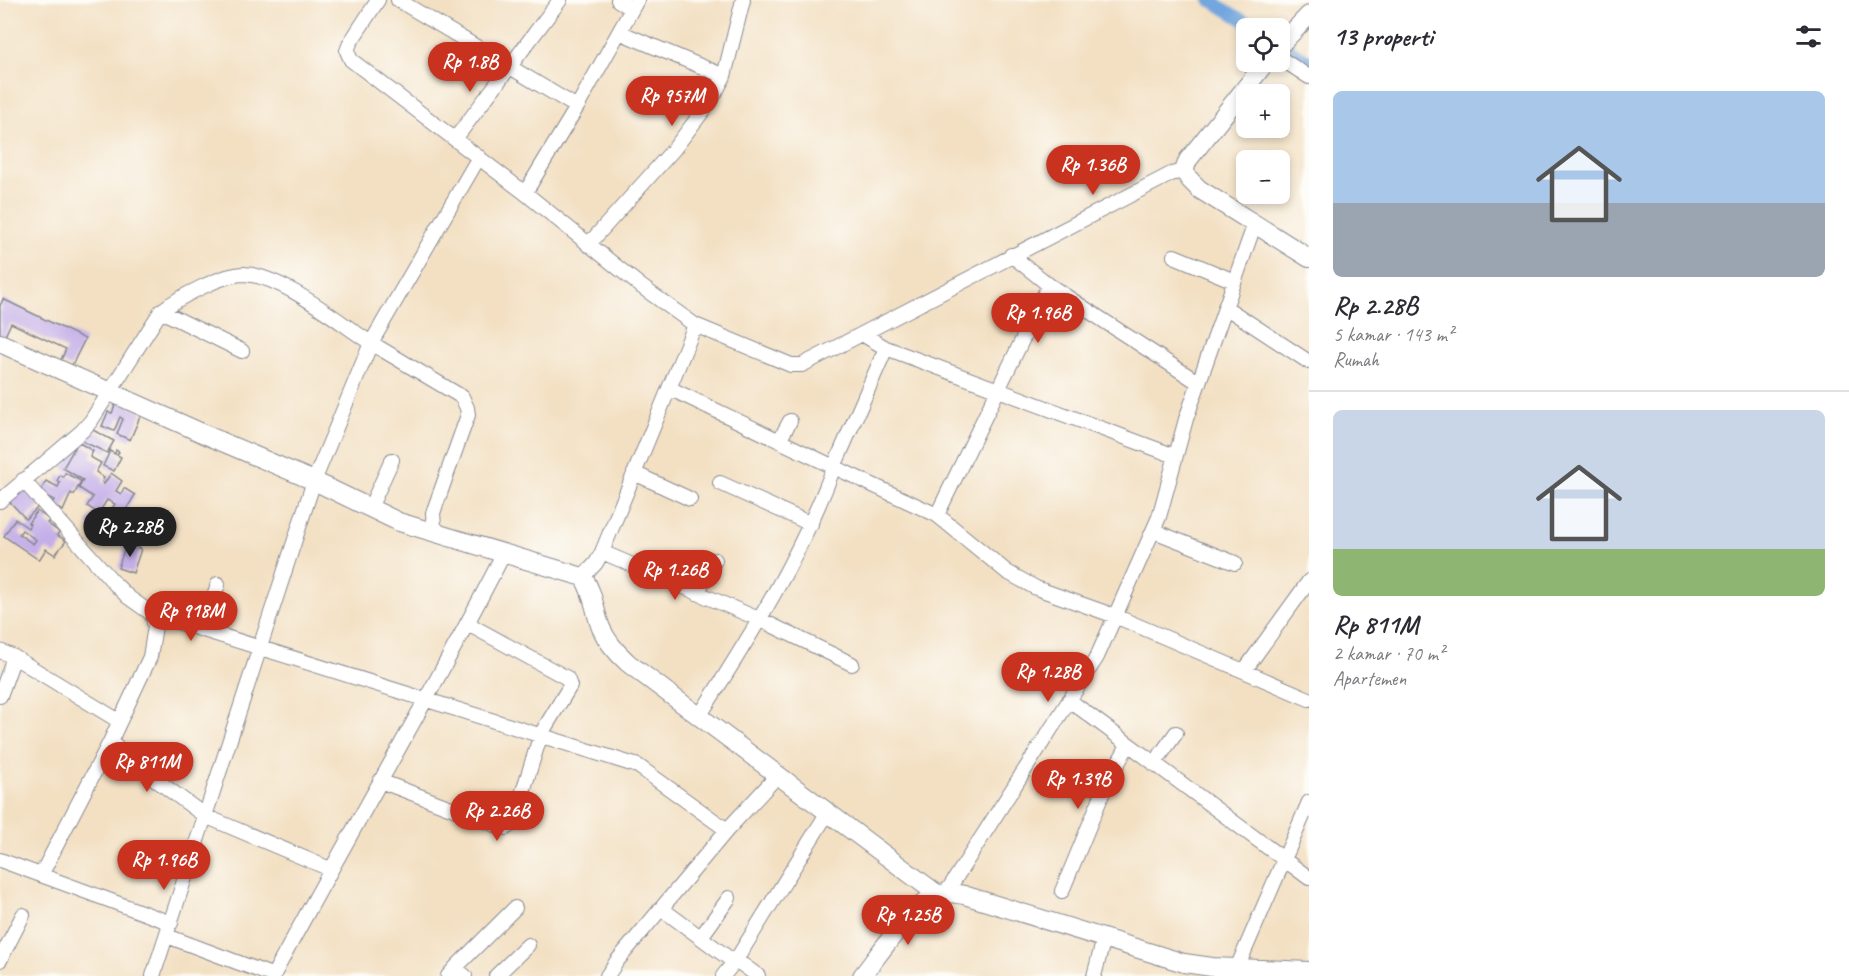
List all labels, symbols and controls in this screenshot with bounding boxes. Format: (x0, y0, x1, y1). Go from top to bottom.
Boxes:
map controls (1236, 18, 1290, 204)
button: locate (1236, 18, 1290, 72)
text: 13 properti (1333, 20, 1433, 53)
icon: filters (1792, 20, 1825, 53)
pin: Rp 1.8B (415, 42, 525, 93)
text: Rp 1.8B (442, 49, 498, 74)
pin: Rp 957M (617, 76, 727, 127)
text: Rp 957M (640, 83, 704, 108)
button: + (1236, 84, 1290, 138)
icon: home (1525, 130, 1633, 238)
pin: Rp 1.36B (1031, 145, 1155, 196)
button: − (1236, 150, 1290, 204)
text: Rp 1.36B (1060, 152, 1126, 177)
text: Rp 2.28B (1333, 289, 1418, 322)
pin: Rp 1.96B (976, 293, 1100, 344)
text: Rp 1.96B (1005, 300, 1071, 325)
text: 5 kamar · 143 m² (1333, 322, 1453, 347)
text: Rumah (1333, 347, 1379, 372)
icon: home (1525, 449, 1633, 557)
pin: Rp 2.28B (68, 507, 192, 558)
text: Rp 2.28B (97, 514, 163, 539)
pin: Rp 1.26B (613, 550, 737, 601)
text: Rp 1.26B (642, 557, 708, 582)
pin: Rp 918M (136, 591, 246, 642)
text: Rp 918M (158, 598, 224, 623)
text: Rp 811M (1333, 608, 1418, 641)
text: 2 kamar · 70 m² (1333, 641, 1444, 666)
pin: Rp 1.28B (986, 652, 1110, 703)
text: Rp 1.28B (1015, 659, 1081, 684)
text: Apartemen (1333, 666, 1406, 691)
pin: Rp 811M (92, 742, 202, 793)
text: Rp 811M (114, 749, 180, 774)
pin: Rp 1.39B (1016, 759, 1140, 810)
text: Rp 1.39B (1046, 766, 1110, 791)
pin: Rp 2.26B (435, 791, 559, 842)
text: Rp 2.26B (464, 798, 530, 823)
pin: Rp 1.96B (102, 840, 226, 891)
text: Rp 1.96B (131, 847, 197, 872)
pin: Rp 1.25B (846, 895, 970, 946)
text: Rp 1.25B (876, 902, 940, 927)

